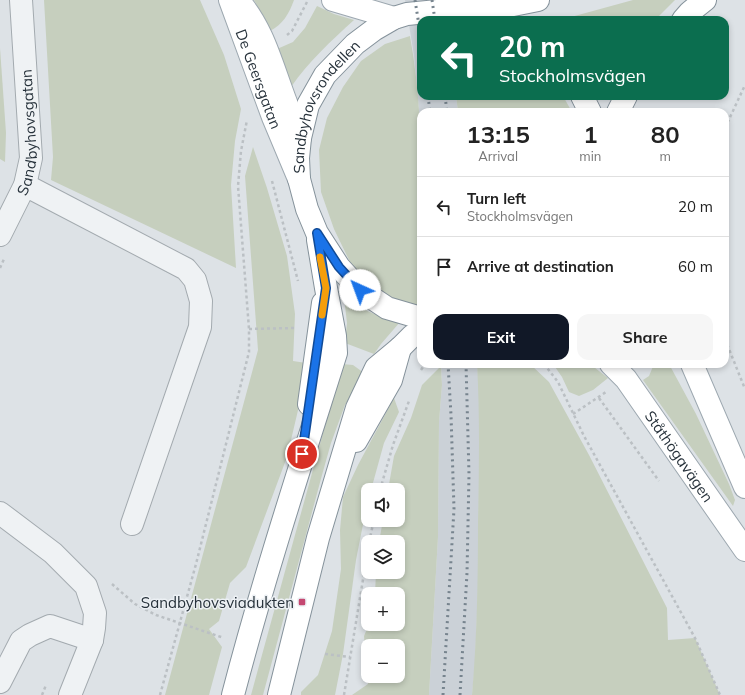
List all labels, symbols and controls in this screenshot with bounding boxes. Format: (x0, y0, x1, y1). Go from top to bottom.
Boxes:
street label: De Geersgatan (232, 26, 286, 131)
text: 20 m (499, 29, 565, 64)
icon: left (433, 32, 485, 84)
street label: Sandbyhovsrondellen (288, 36, 364, 174)
text: Stockholmsvägen (499, 64, 646, 87)
street label: Sandbyhovsgatan (12, 69, 41, 198)
text: 13:15 (466, 119, 530, 149)
text: 1 (583, 119, 598, 149)
text: 80 (651, 119, 680, 149)
text: Arrival (478, 148, 518, 164)
text: min (579, 148, 601, 164)
text: m (659, 148, 671, 164)
text: Turn left (467, 189, 526, 208)
icon: left (433, 196, 455, 218)
text: 20 m (678, 197, 713, 216)
text: Stockholmsvägen (467, 208, 573, 224)
icon: arrive (433, 256, 455, 278)
text: Arrive at destination (467, 257, 614, 276)
text: 60 m (678, 257, 713, 276)
position arrow (339, 269, 381, 311)
button: Exit (433, 314, 569, 360)
button: Share (577, 314, 713, 360)
street label: Ståthögavägen (641, 407, 718, 505)
pin (285, 437, 319, 471)
icon: arrive (291, 443, 313, 465)
map controls (361, 483, 405, 683)
button: sound (361, 483, 405, 527)
button: layers (361, 535, 405, 579)
button: + (361, 587, 405, 631)
place label: Sandbyhovsviadukten (141, 593, 294, 612)
marker: Sandbyhovsviadukten (297, 597, 307, 607)
button: − (361, 639, 405, 683)

